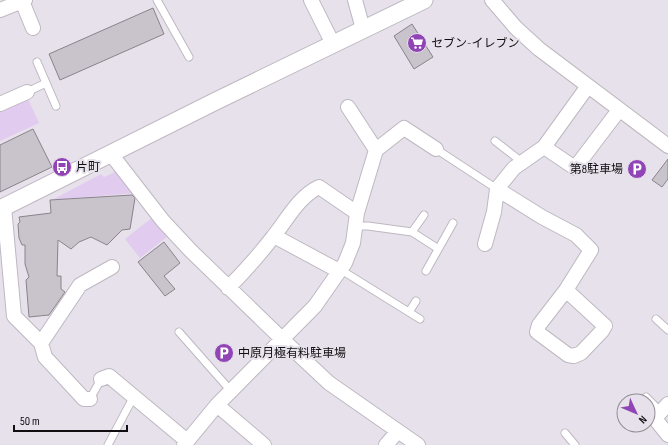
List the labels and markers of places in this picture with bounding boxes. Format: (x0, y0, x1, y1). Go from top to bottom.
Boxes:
supermarket icon: セブン-イレブン (406, 32, 428, 54)
place label: セブン-イレブン (431, 36, 519, 51)
bus stop icon: 片町 (51, 156, 73, 178)
parking icon: 第8駐車場 (626, 158, 648, 180)
place label: 片町 (76, 160, 100, 175)
place label: 第8駐車場 (570, 162, 623, 177)
parking icon: 中原月極有料駐車場 (213, 342, 235, 364)
place label: 中原月極有料駐車場 (238, 346, 346, 361)

